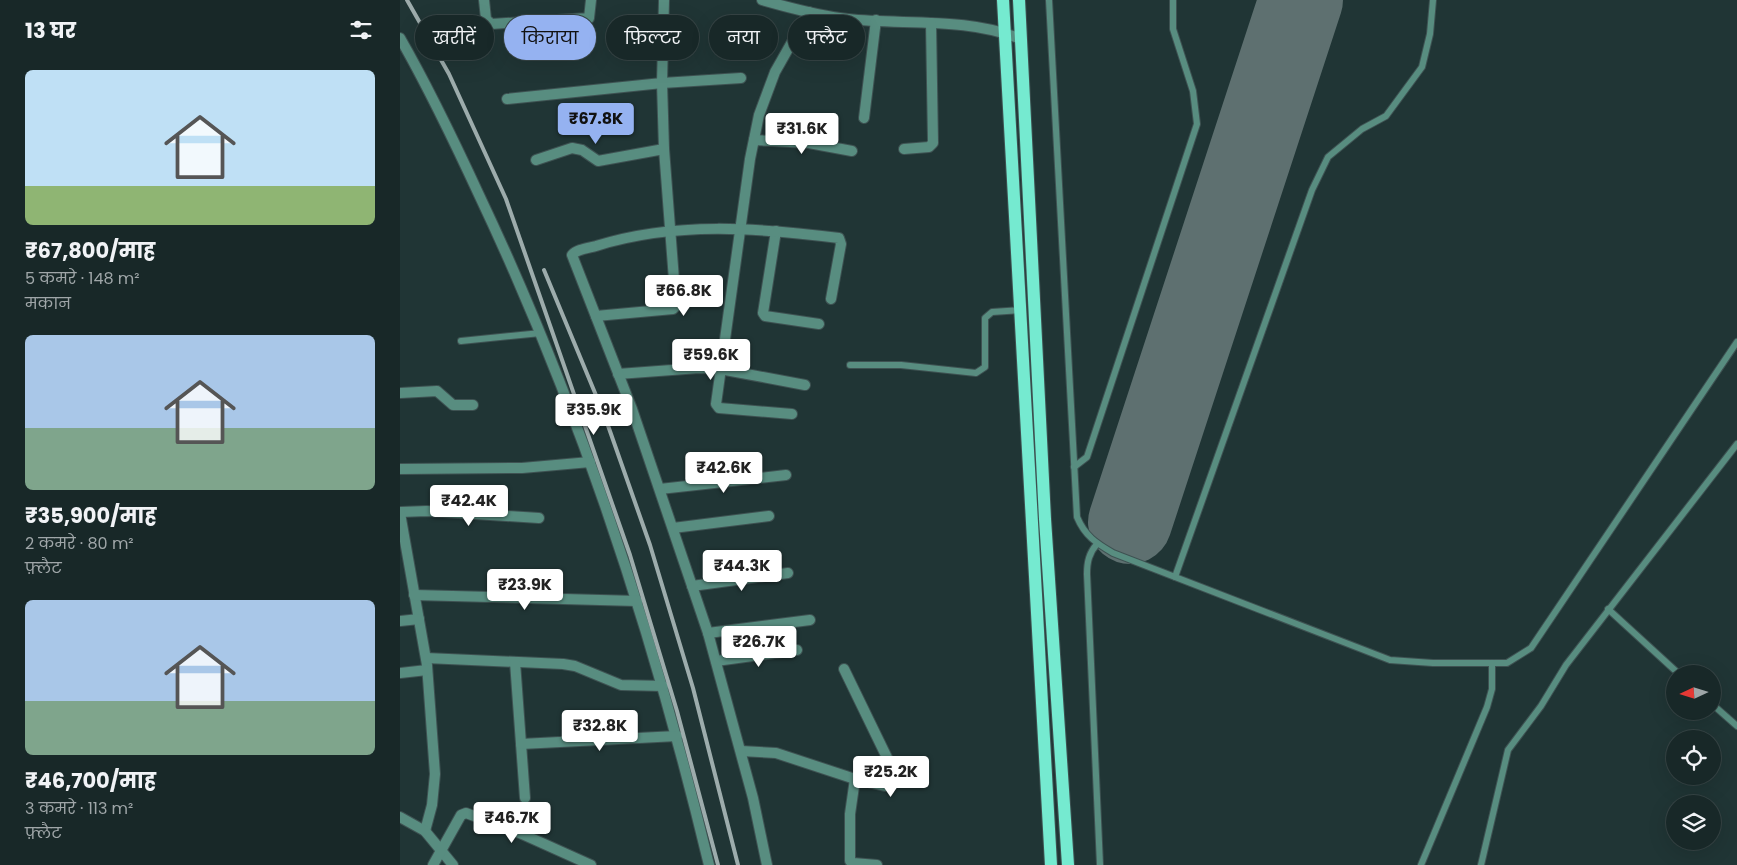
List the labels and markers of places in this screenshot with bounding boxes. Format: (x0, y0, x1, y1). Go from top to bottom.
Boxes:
pin: ₹67.8K (555, 102, 637, 145)
pin: ₹31.6K (761, 112, 843, 155)
pin: ₹66.8K (643, 274, 725, 317)
pin: ₹59.6K (670, 338, 752, 381)
pin: ₹35.9K (553, 394, 635, 436)
pin: ₹42.6K (683, 452, 765, 494)
pin: ₹42.4K (428, 484, 510, 527)
pin: ₹44.3K (701, 550, 783, 592)
pin: ₹23.9K (484, 568, 566, 611)
pin: ₹26.7K (718, 626, 800, 668)
pin: ₹32.8K (559, 710, 641, 752)
pin: ₹25.2K (850, 756, 932, 798)
pin: ₹46.7K (471, 802, 553, 844)

